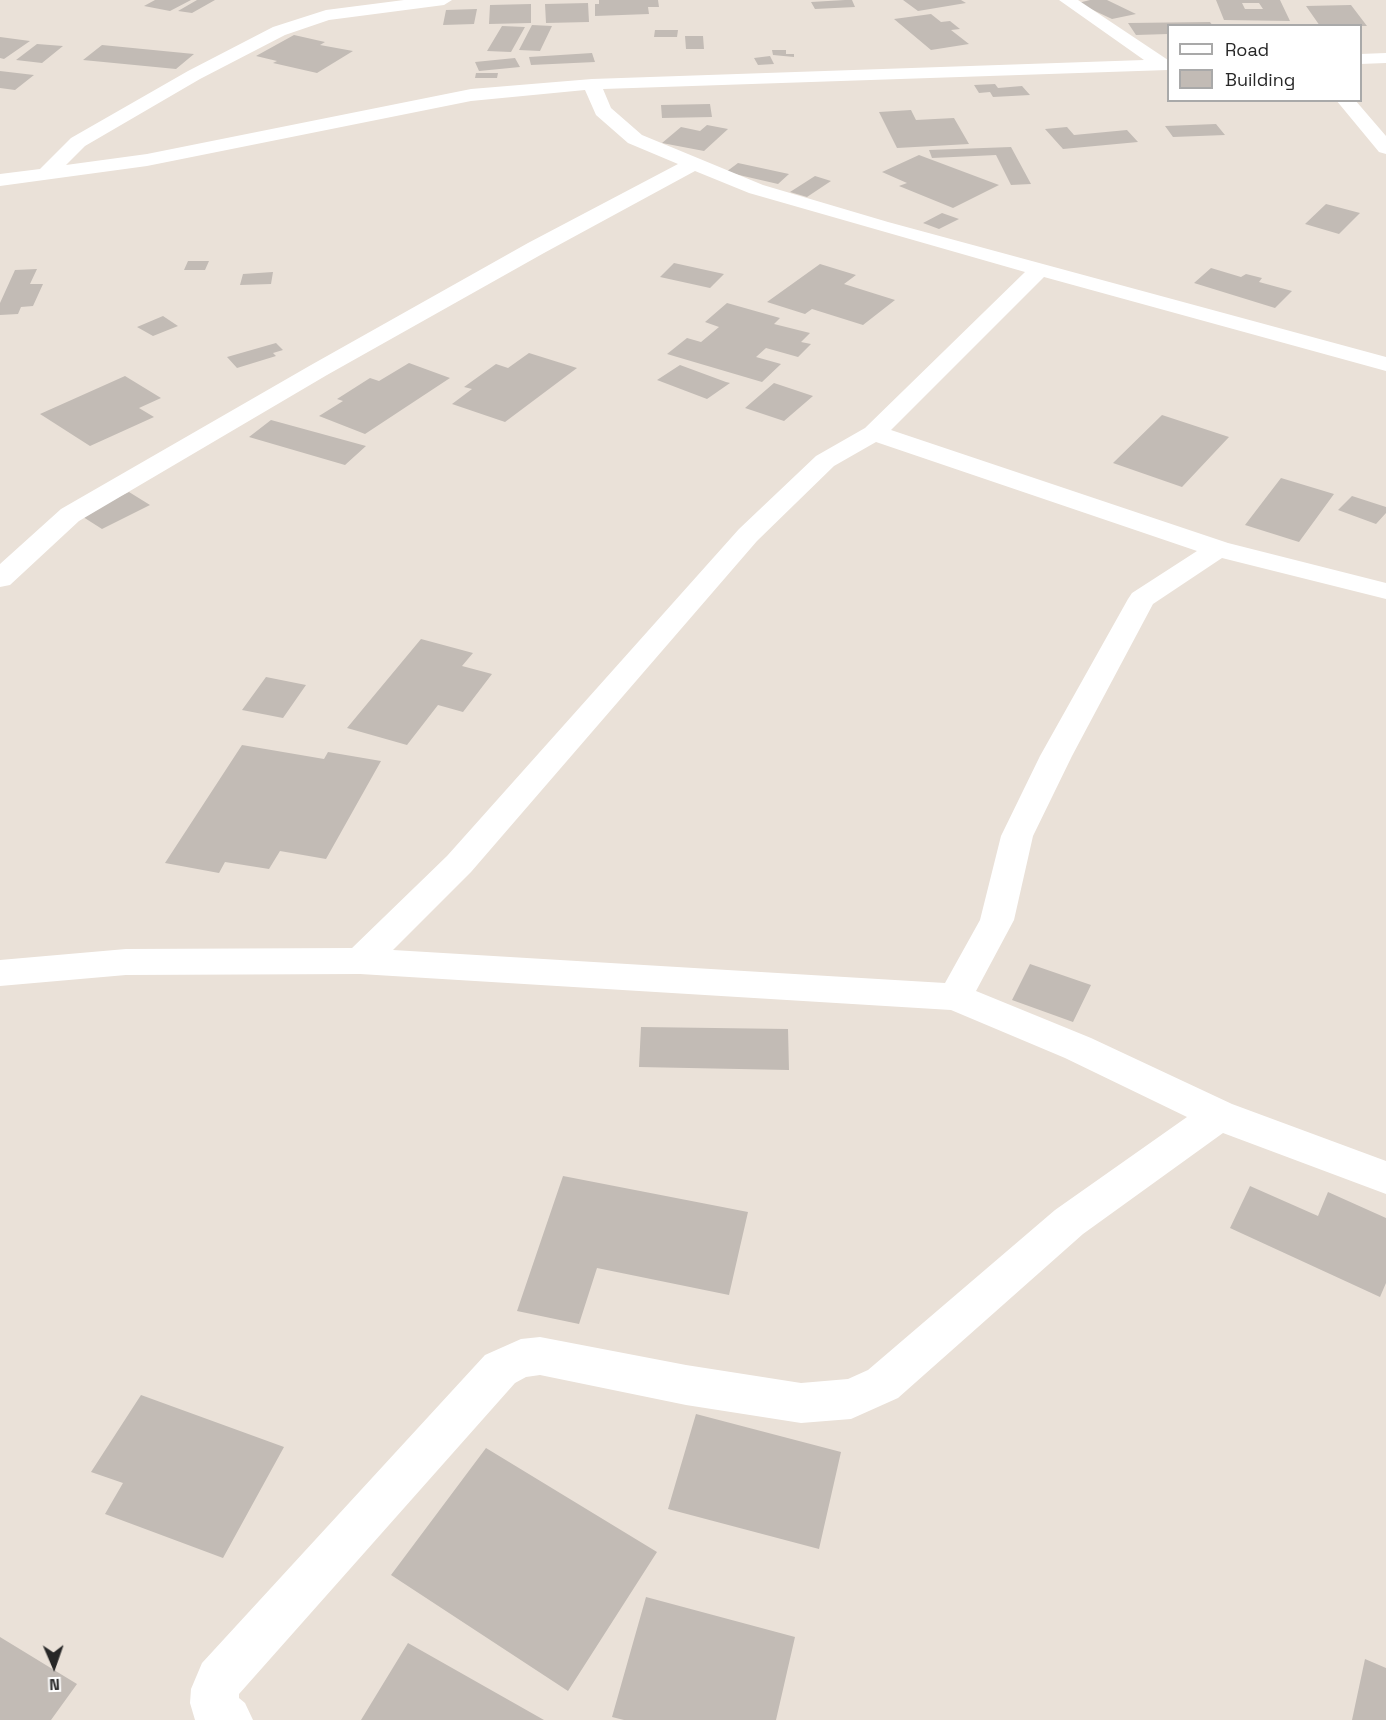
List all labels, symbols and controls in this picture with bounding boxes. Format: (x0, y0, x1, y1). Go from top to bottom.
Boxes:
legend (1167, 24, 1362, 102)
text: Road (1225, 38, 1269, 61)
text: Building (1225, 68, 1295, 91)
north arrow (24, 1636, 84, 1696)
text: N (49, 1674, 60, 1695)

